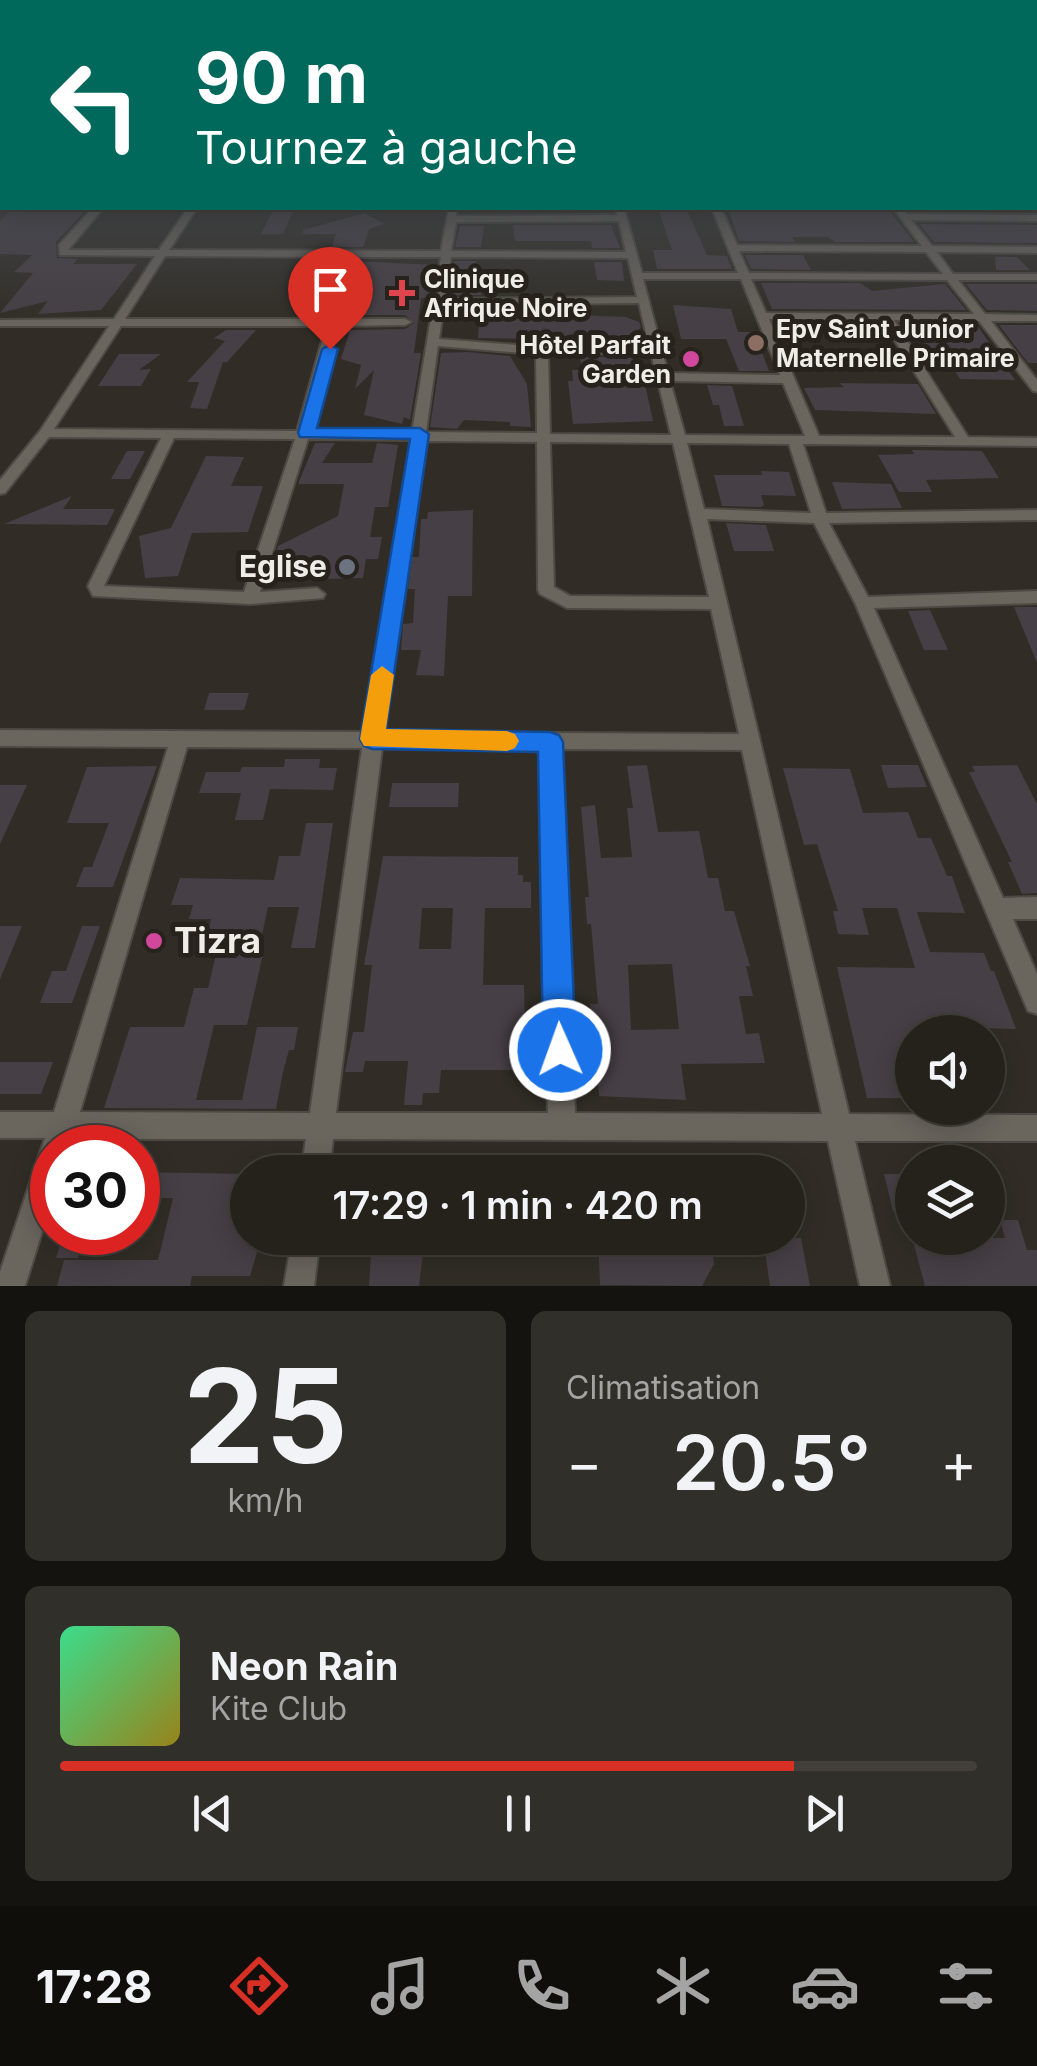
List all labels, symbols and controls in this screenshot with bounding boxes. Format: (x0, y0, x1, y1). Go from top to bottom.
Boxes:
text: 90 m (195, 35, 368, 120)
icon: left (30, 40, 160, 170)
text: Tournez à gauche (195, 120, 577, 175)
pin (288, 247, 373, 350)
icon: arrive (303, 262, 358, 317)
place label: Clinique Afrique Noire (424, 264, 587, 323)
marker: Clinique Afrique Noire (389, 280, 415, 306)
place label: Epv Saint Junior Maternelle Primaire (776, 314, 1015, 373)
place label: Hôtel Parfait Garden (520, 330, 671, 389)
marker: Epv Saint Junior Maternelle Primaire (745, 332, 767, 354)
marker: Hôtel Parfait Garden (680, 348, 702, 370)
place label: Eglise (239, 548, 327, 584)
marker: Eglise (336, 556, 358, 578)
place label: Tizra (174, 919, 261, 961)
marker: Tizra (143, 930, 165, 952)
position arrow (508, 998, 612, 1102)
map controls (895, 1015, 1005, 1255)
button: sound (895, 1015, 1005, 1125)
speed limit sign: 30 (30, 1125, 160, 1255)
button: layers (895, 1145, 1005, 1255)
text: 17:29 · 1 min · 420 m (332, 1182, 703, 1228)
text: 25 (183, 1337, 348, 1494)
text: Climatisation (566, 1368, 760, 1407)
text: 20.5° (672, 1417, 871, 1508)
text: − (566, 1430, 602, 1496)
text: + (941, 1430, 977, 1496)
text: km/h (227, 1481, 304, 1520)
text: Neon Rain (210, 1643, 398, 1689)
text: Kite Club (210, 1689, 347, 1728)
icon: previous (185, 1786, 240, 1841)
icon: pause (491, 1786, 546, 1841)
icon: next (797, 1786, 852, 1841)
icon: directions (224, 1951, 294, 2021)
icon: music (365, 1951, 435, 2021)
icon: phone (507, 1951, 577, 2021)
icon: climate (648, 1951, 718, 2021)
icon: car (790, 1951, 860, 2021)
icon: filters (931, 1951, 1001, 2021)
text: 17:28 (36, 1959, 152, 2014)

